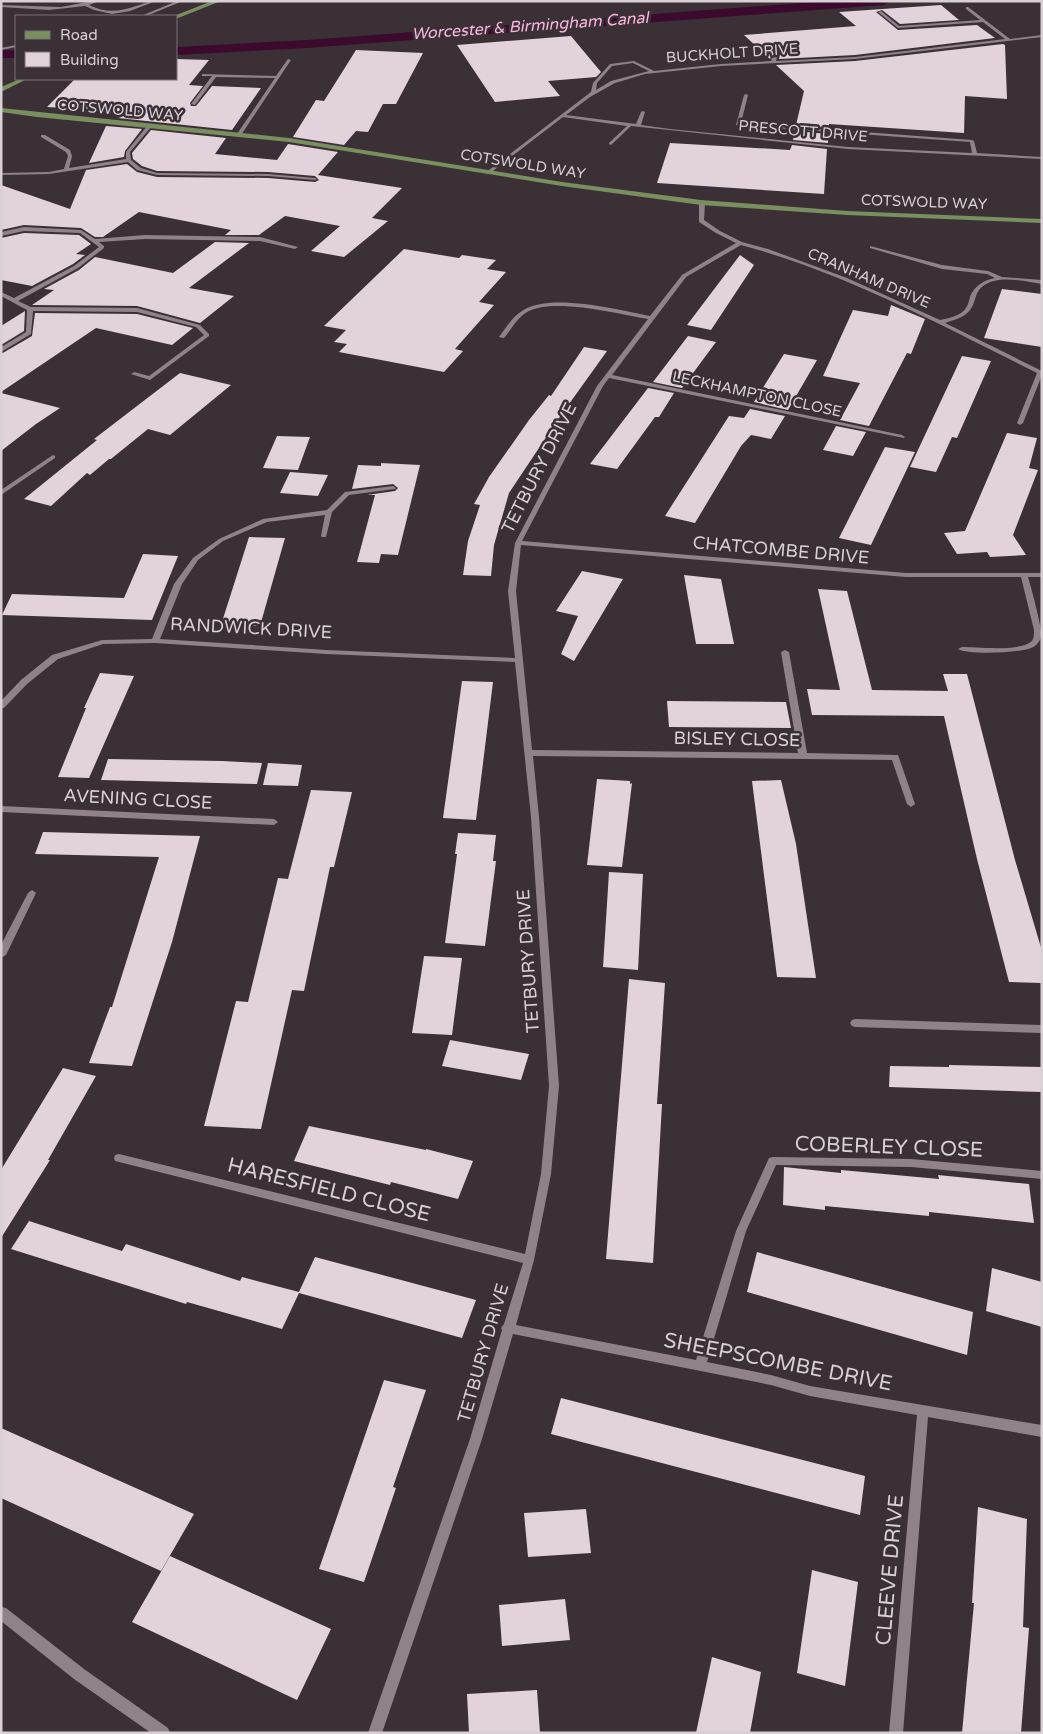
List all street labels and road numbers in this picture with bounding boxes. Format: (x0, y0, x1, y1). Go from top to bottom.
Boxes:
street label: BUCKHOLT DRIVE (665, 39, 799, 67)
street label: COTSWOLD WAY (56, 96, 184, 125)
street label: PRESCOTT DRIVE (738, 116, 868, 146)
street label: COTSWOLD WAY (459, 145, 587, 183)
street label: COTSWOLD WAY (860, 191, 988, 213)
street label: CRANHAM DRIVE (805, 244, 933, 312)
street label: LECKHAMPTON CLOSE (671, 367, 843, 421)
street label: TETBURY DRIVE (497, 399, 581, 537)
street label: CHATCOMBE DRIVE (692, 531, 870, 569)
street label: RANDWICK DRIVE (169, 613, 333, 643)
street label: BISLEY CLOSE (673, 727, 801, 751)
street label: AVENING CLOSE (63, 784, 213, 814)
street label: TETBURY DRIVE (512, 888, 544, 1034)
street label: COBERLEY CLOSE (794, 1131, 984, 1163)
street label: HARESFIELD CLOSE (225, 1153, 433, 1227)
street label: TETBURY DRIVE (453, 1281, 513, 1425)
street label: SHEEPSCOMBE DRIVE (662, 1328, 894, 1396)
street label: CLEEVE DRIVE (871, 1493, 909, 1647)

